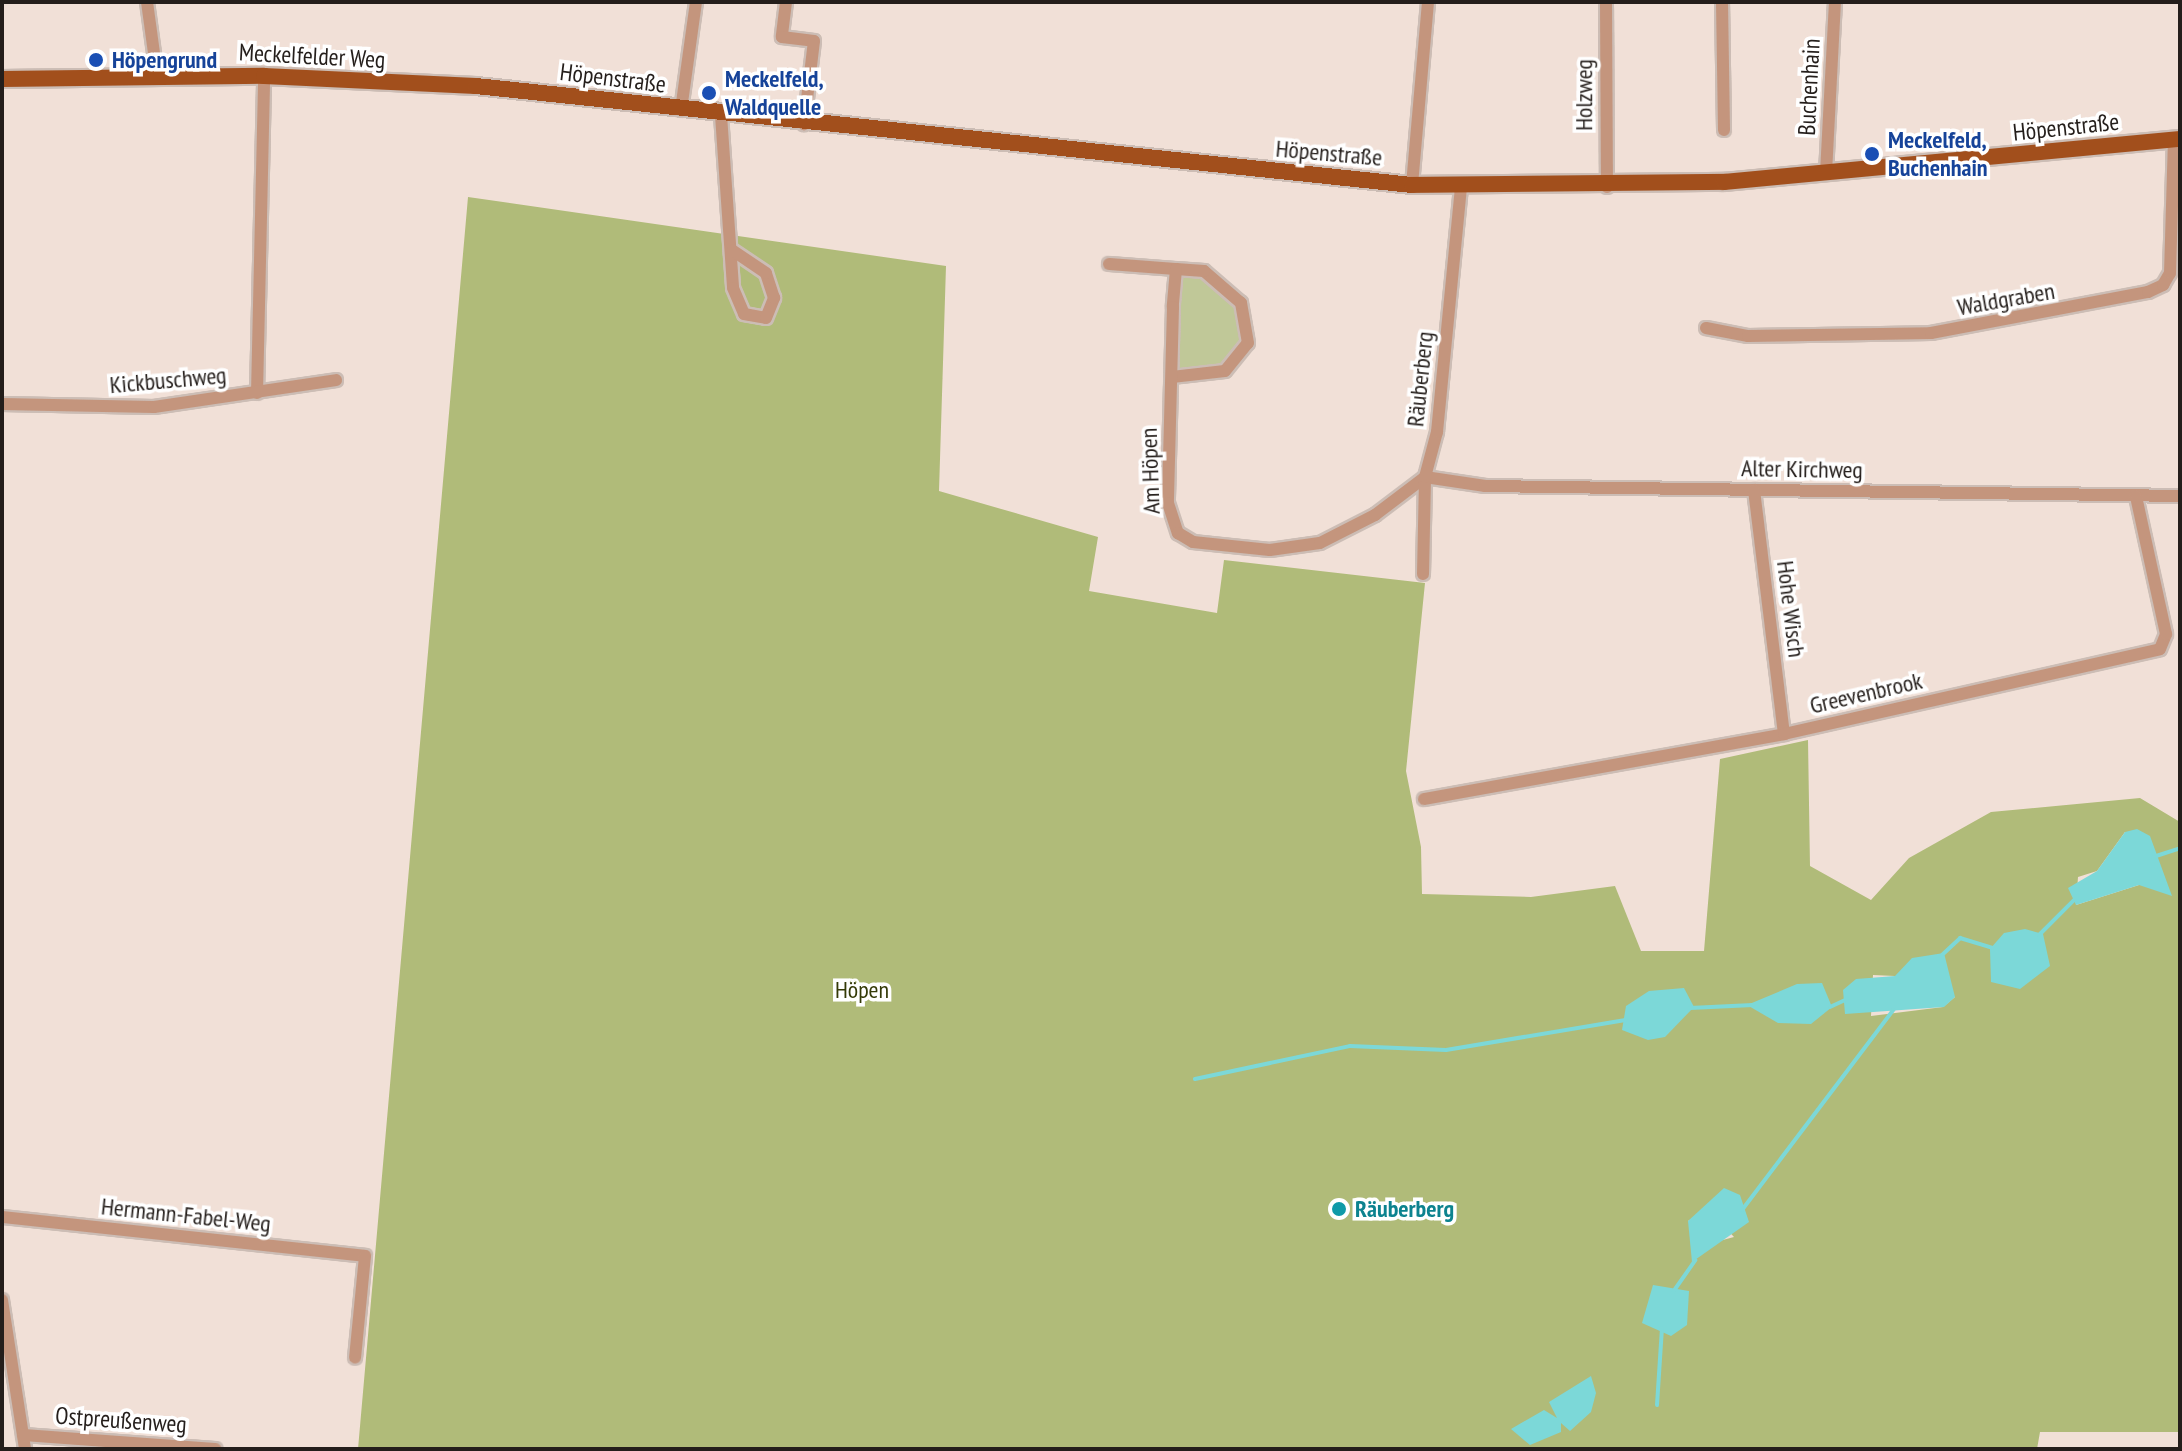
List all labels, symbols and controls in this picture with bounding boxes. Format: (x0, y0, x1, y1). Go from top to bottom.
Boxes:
street label: Meckelfelder Weg (238, 38, 386, 74)
street label: Buchenhain (1792, 38, 1826, 136)
place label: Höpengrund (112, 46, 217, 74)
marker: Höpengrund (87, 51, 105, 69)
street label: Höpenstraße (558, 57, 668, 99)
street label: Holzweg (1570, 59, 1598, 131)
place label: Meckelfeld, Waldquelle (725, 65, 824, 121)
marker: Meckelfeld, Waldquelle (700, 84, 718, 102)
street label: Höpenstraße (2011, 107, 2121, 147)
place label: Meckelfeld, Buchenhain (1888, 126, 1988, 182)
street label: Höpenstraße (1275, 134, 1383, 172)
marker: Meckelfeld, Buchenhain (1863, 145, 1881, 163)
street label: Waldgraben (1955, 276, 2057, 322)
street label: Räuberberg (1401, 330, 1439, 428)
street label: Kickbuschweg (108, 361, 228, 399)
street label: Am Höpen (1134, 427, 1166, 515)
street label: Alter Kirchweg (1741, 454, 1863, 484)
street label: Hohe Wisch (1771, 559, 1811, 659)
street label: Greevenbrook (1807, 666, 1925, 720)
park label: Höpen (835, 976, 889, 1004)
street label: Hermann-Fabel-Weg (100, 1192, 272, 1238)
place label: Räuberberg (1355, 1195, 1454, 1223)
marker: Räuberberg (1330, 1200, 1348, 1218)
street label: Ostpreußenweg (54, 1401, 188, 1439)

